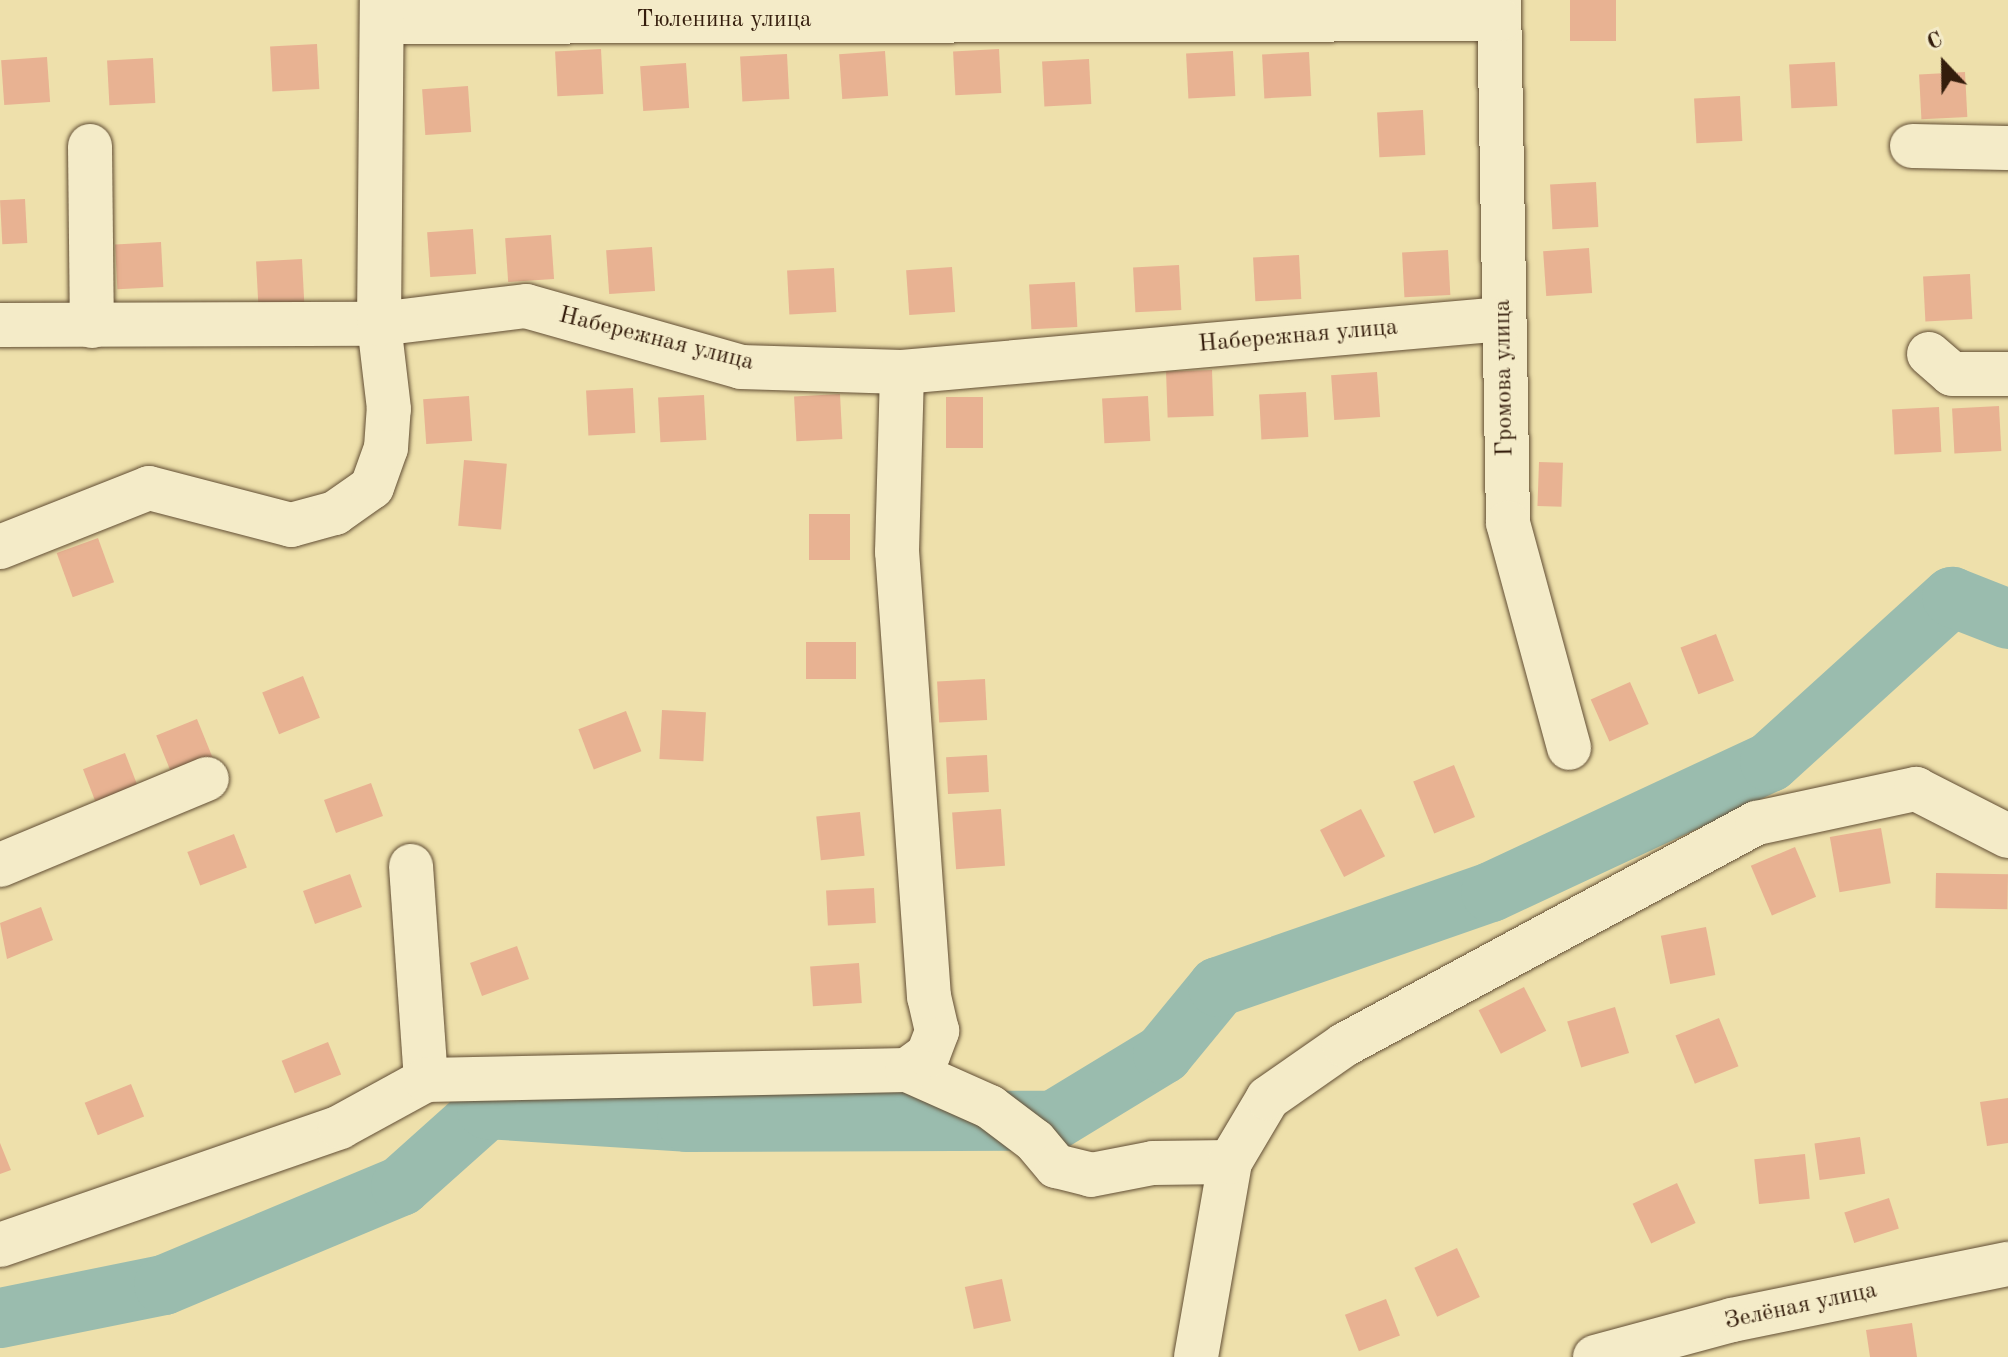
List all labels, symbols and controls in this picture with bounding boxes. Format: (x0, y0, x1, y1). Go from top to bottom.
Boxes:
street label: Тюленина улица (636, 7, 812, 35)
north arrow (1904, 24, 1984, 104)
text: С (1924, 29, 1946, 55)
street label: Громова улица (1489, 299, 1521, 457)
street label: Набережная улица (555, 302, 757, 378)
street label: Набережная улица (1197, 314, 1399, 360)
street label: Зелёная улица (1722, 1277, 1880, 1337)

